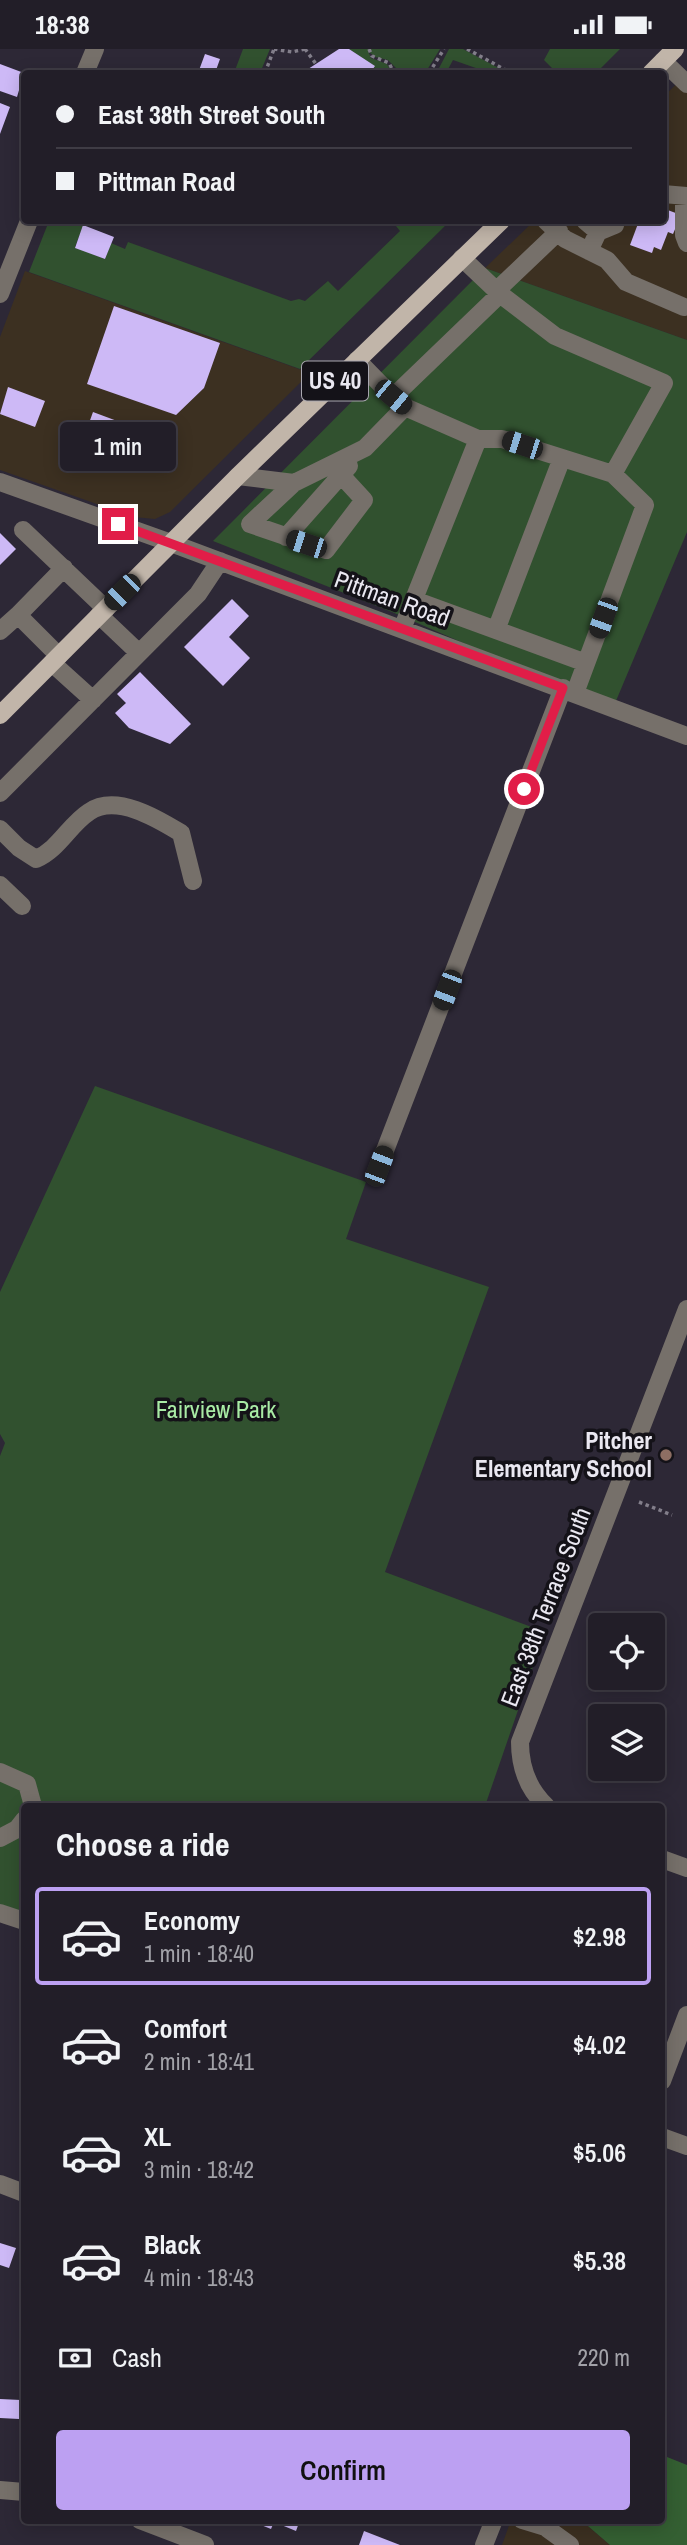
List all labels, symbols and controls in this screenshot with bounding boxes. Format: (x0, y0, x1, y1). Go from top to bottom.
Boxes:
text: 18:38 (35, 7, 90, 42)
text: East 38th Street South (98, 97, 325, 132)
text: Pittman Road (98, 164, 235, 199)
road number: US 40 (302, 361, 368, 401)
car (371, 375, 416, 419)
callout: 1 min (60, 423, 176, 471)
car (499, 429, 546, 461)
text: 1 min (94, 431, 142, 462)
route end (102, 508, 134, 540)
car (283, 528, 330, 560)
street label: Pittman Road (330, 562, 454, 634)
car (100, 570, 145, 614)
car (586, 595, 621, 641)
route start (508, 773, 540, 805)
car (430, 967, 465, 1013)
car (362, 1143, 397, 1189)
park label: Fairview Park (156, 1393, 276, 1425)
place label: Pitcher Elementary School (475, 1424, 652, 1484)
marker: Pitcher Elementary School (658, 1447, 674, 1463)
street label: East 38th Terrace South (492, 1502, 598, 1711)
map controls (588, 1613, 665, 1781)
button: locate (588, 1613, 665, 1690)
button: layers (588, 1704, 665, 1781)
text: Choose a ride (56, 1823, 230, 1866)
text: Economy (144, 1903, 240, 1938)
icon: car (60, 1905, 123, 1968)
text: $2.98 (573, 1919, 626, 1954)
text: 1 min · 18:40 (144, 1938, 254, 1969)
text: Comfort (144, 2011, 227, 2046)
icon: car (60, 2013, 123, 2076)
text: $4.02 (573, 2027, 626, 2062)
text: 2 min · 18:41 (144, 2046, 254, 2077)
text: XL (144, 2119, 171, 2154)
icon: car (60, 2121, 123, 2184)
text: $5.06 (573, 2135, 626, 2170)
text: 3 min · 18:42 (144, 2154, 254, 2185)
text: Black (144, 2227, 201, 2262)
icon: car (60, 2229, 123, 2292)
text: $5.38 (573, 2243, 626, 2278)
text: 4 min · 18:43 (144, 2262, 254, 2293)
icon: cash (56, 2339, 94, 2377)
text: Cash (112, 2340, 162, 2375)
text: 220 m (578, 2342, 630, 2373)
button: Confirm (56, 2430, 630, 2510)

